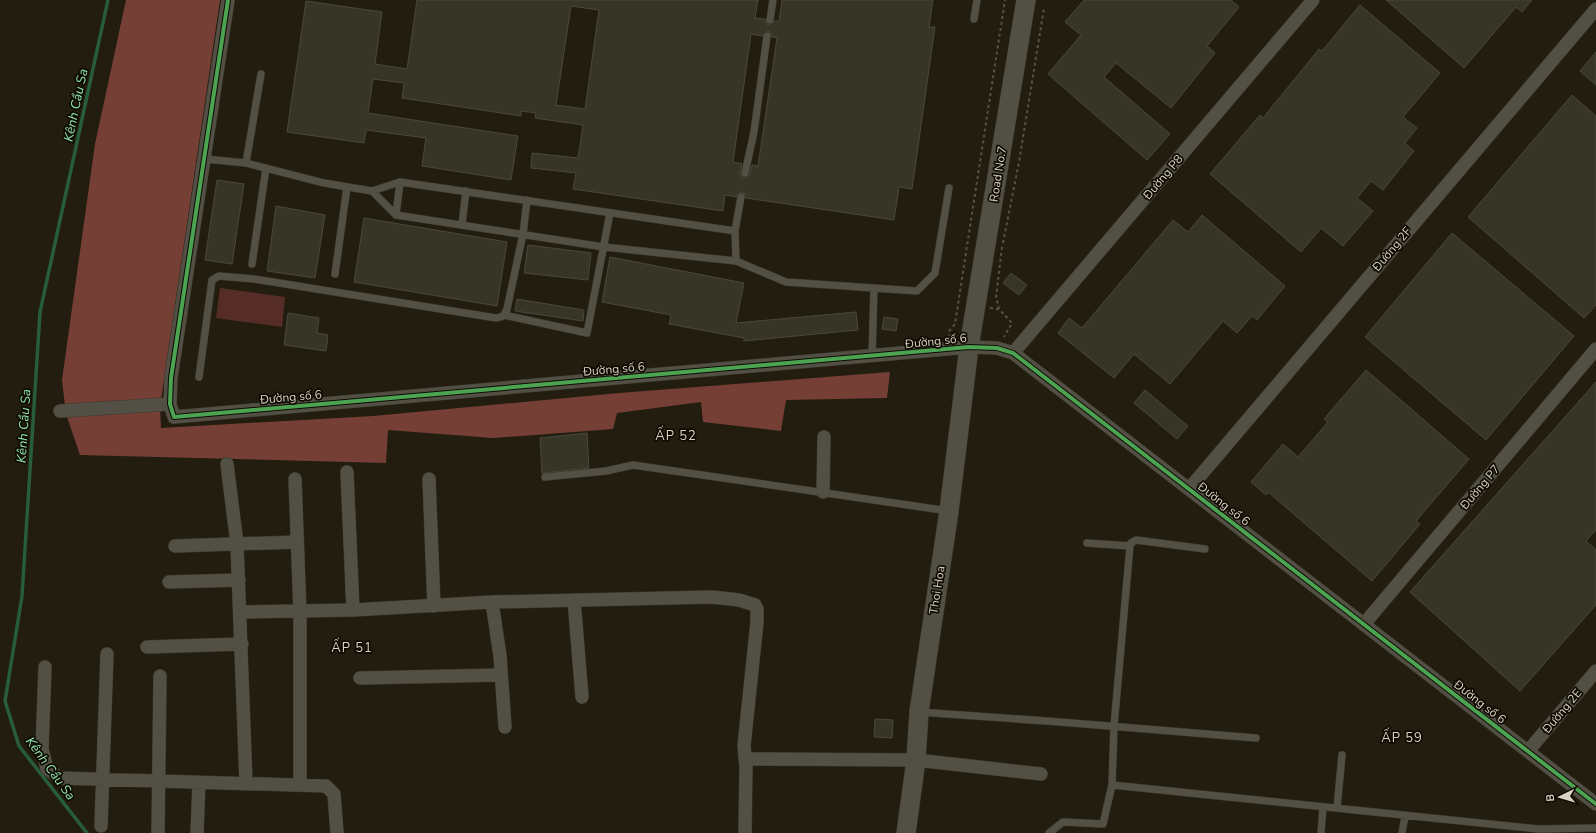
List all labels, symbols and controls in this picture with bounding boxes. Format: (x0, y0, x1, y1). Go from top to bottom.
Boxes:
water label: Kênh Cầu Sa (59, 67, 92, 143)
street label: Road No.7 (986, 145, 1010, 203)
street label: Đường P8 (1139, 151, 1186, 204)
street label: Đường 2F (1368, 223, 1415, 275)
street label: Đường số 6 (903, 330, 968, 352)
street label: Đường số 6 (581, 358, 646, 380)
street label: Đường số 6 (258, 386, 323, 408)
water label: Kênh Cầu Sa (12, 388, 36, 464)
district label: ẤP 52 (655, 425, 697, 445)
street label: Đường P7 (1456, 461, 1503, 514)
street label: Đường số 6 (1194, 478, 1253, 529)
street label: Thoi Hoa (925, 565, 949, 615)
district label: ẤP 51 (331, 637, 373, 657)
street label: Đường số 6 (1450, 676, 1509, 727)
street label: Đường 2E (1538, 685, 1585, 737)
district label: ẤP 59 (1381, 727, 1423, 747)
water label: Kênh Cầu Sa (21, 733, 79, 804)
north arrow (1540, 777, 1580, 817)
text: B (1543, 793, 1558, 802)

